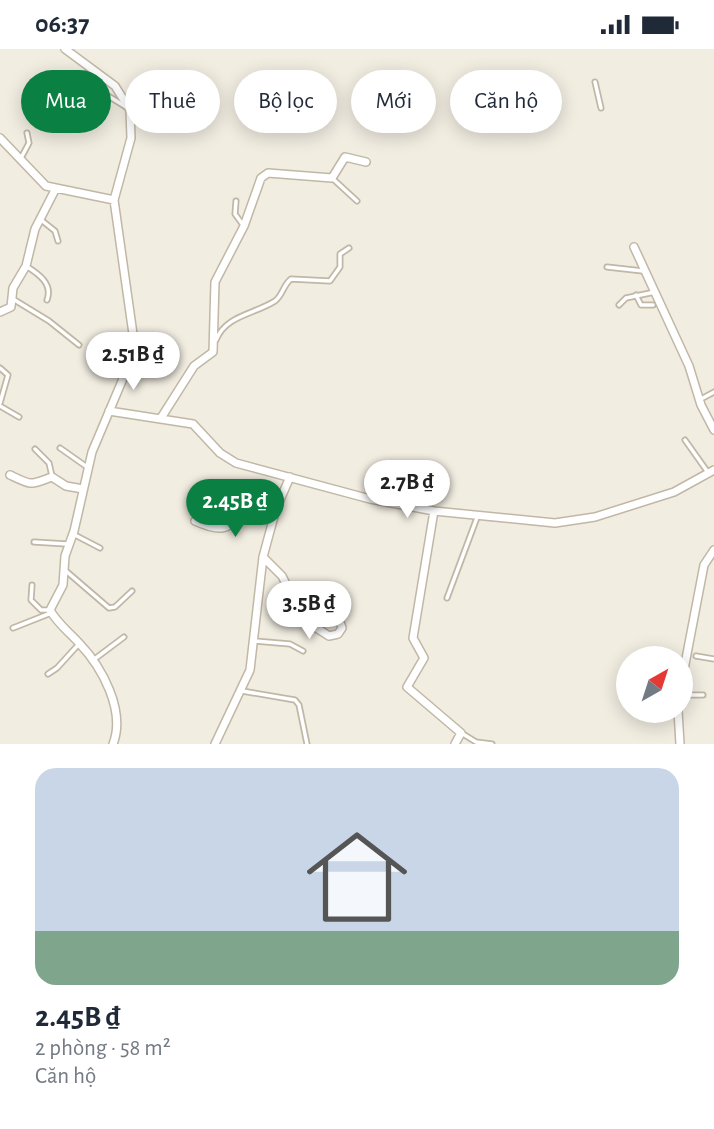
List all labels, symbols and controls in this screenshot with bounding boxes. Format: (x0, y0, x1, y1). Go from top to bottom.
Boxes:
text: 06:37 (35, 11, 90, 37)
chip: Mua (21, 70, 111, 133)
chip: Thuê (125, 70, 220, 133)
chip: Bộ lọc (234, 70, 337, 133)
chip: Mới (351, 70, 436, 133)
chip: Căn hộ (450, 70, 562, 133)
pin: 2.51B ₫ (68, 333, 198, 392)
text: 2.51B ₫ (102, 343, 164, 366)
pin: 2.7B ₫ (350, 461, 464, 520)
text: 2.7B ₫ (380, 471, 434, 494)
pin: 2.45B ₫ (170, 479, 300, 539)
text: 2.45B ₫ (202, 490, 268, 513)
pin: 3.5B ₫ (252, 581, 366, 641)
text: 3.5B ₫ (282, 592, 336, 615)
north arrow (616, 646, 693, 723)
map controls (616, 646, 693, 723)
icon: home (294, 814, 420, 940)
text: 2.45B ₫ (35, 1002, 121, 1032)
text: 2 phòng · 58 m² (35, 1037, 171, 1060)
text: Căn hộ (35, 1065, 96, 1088)

